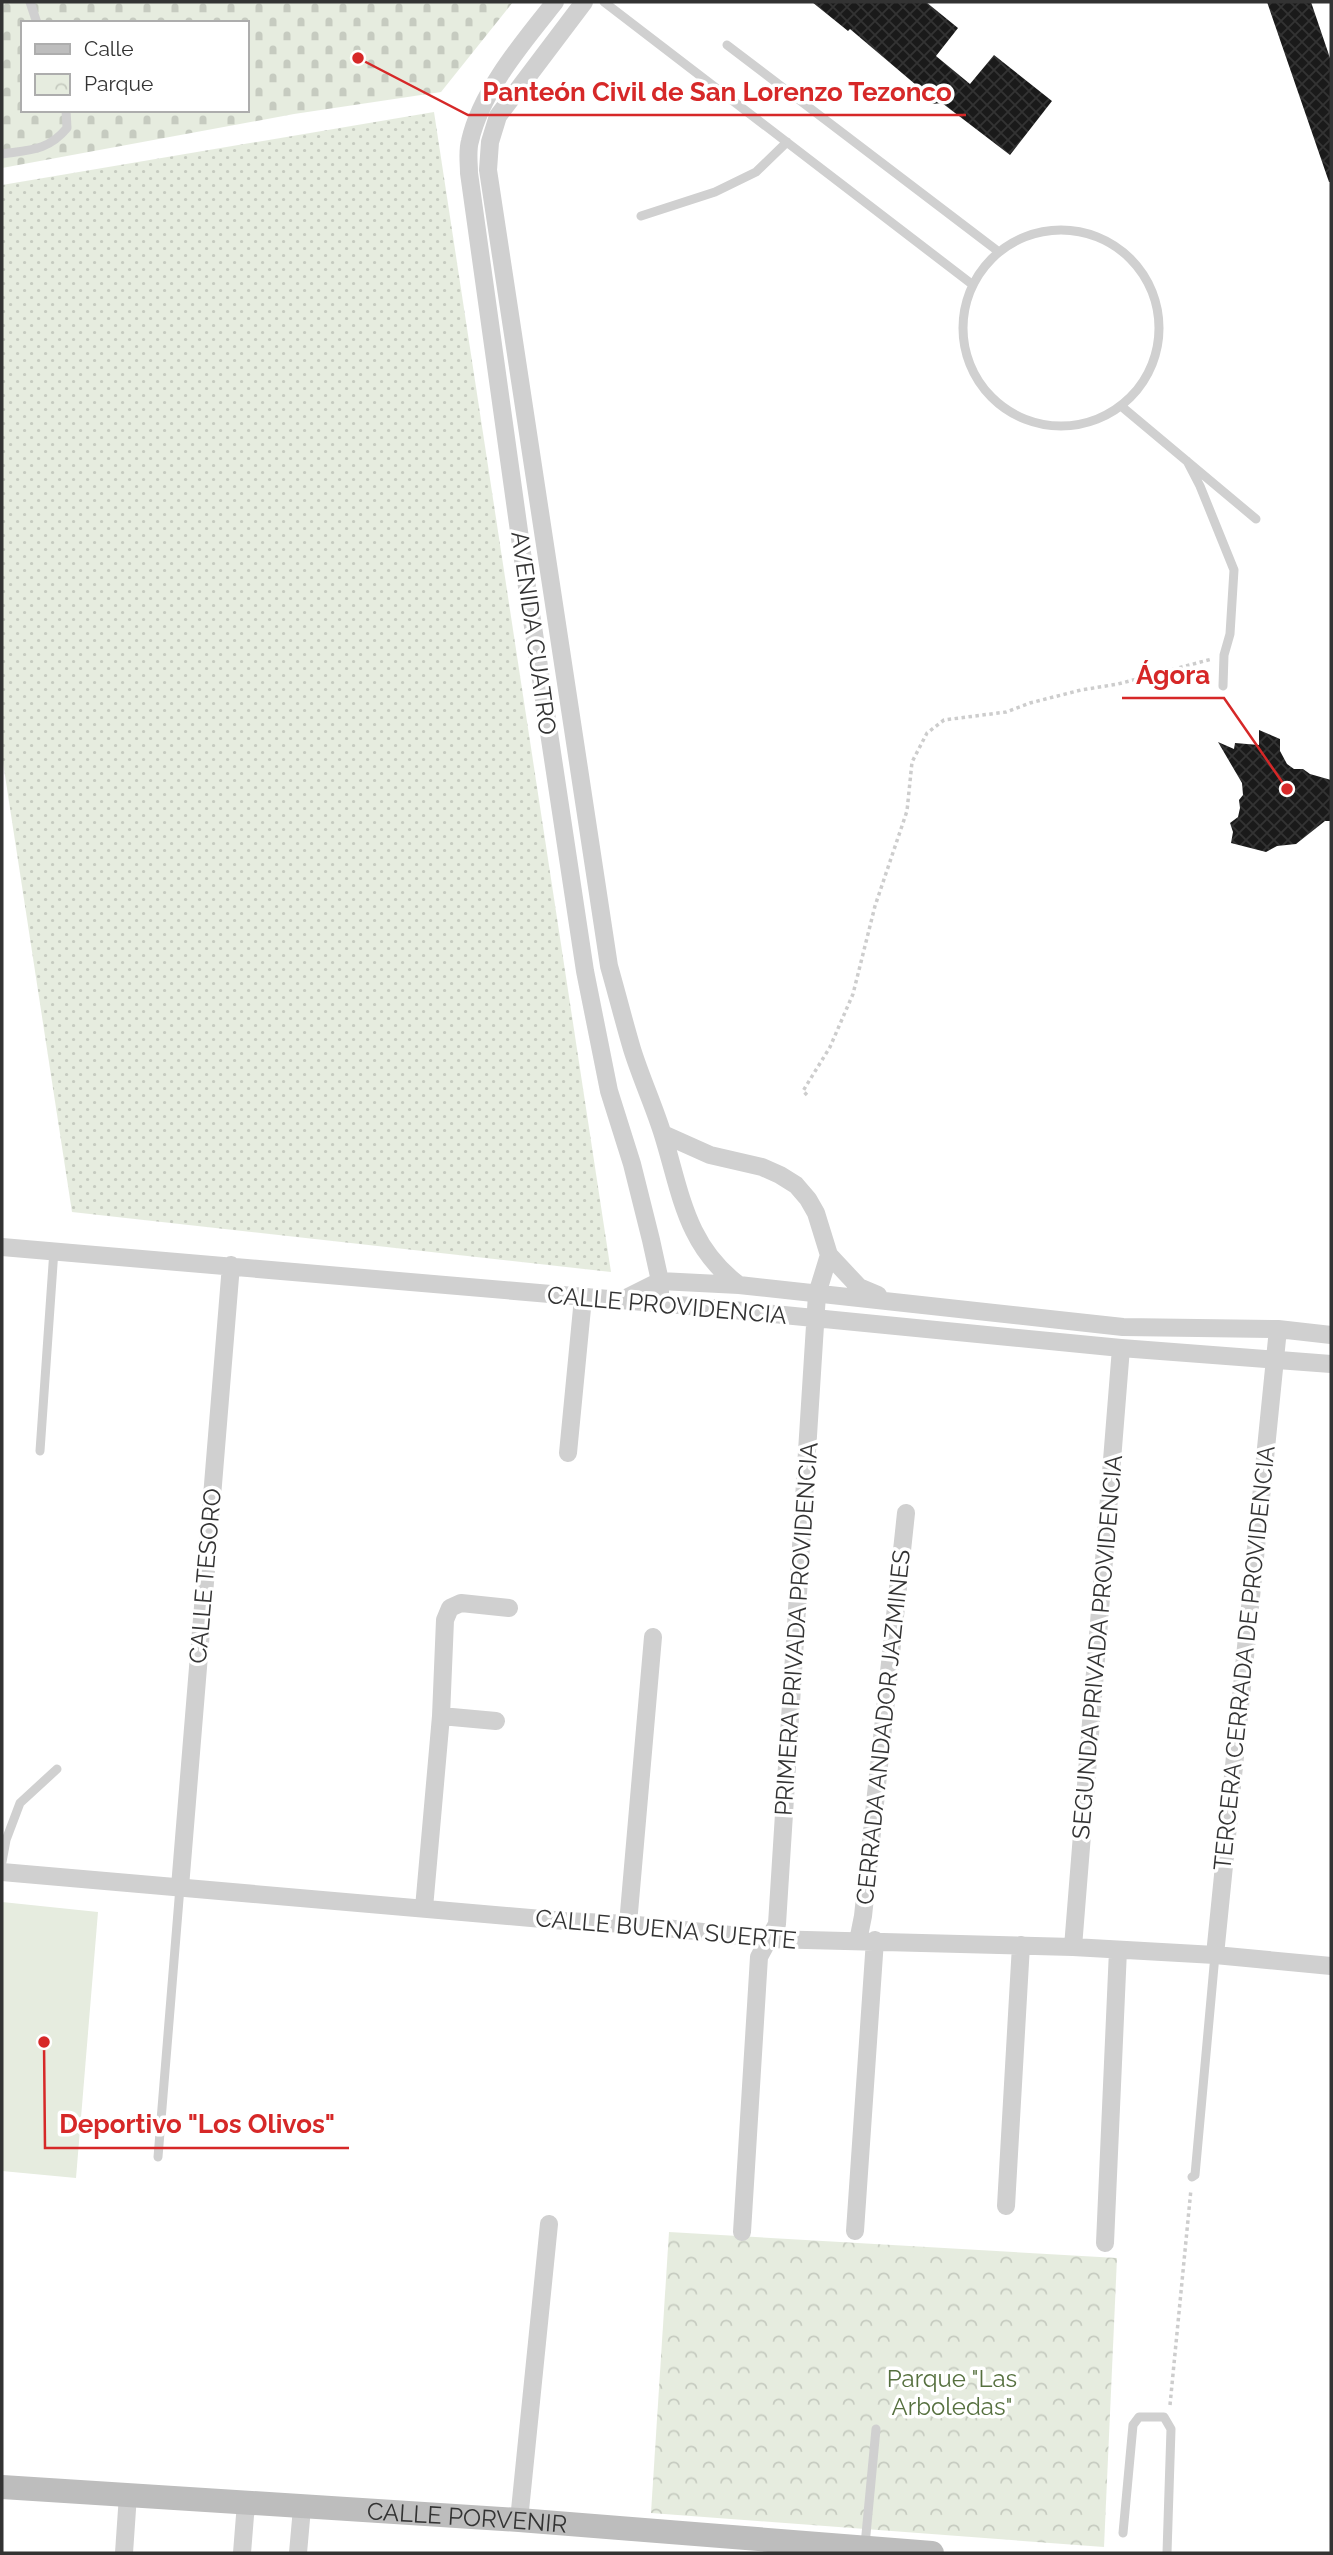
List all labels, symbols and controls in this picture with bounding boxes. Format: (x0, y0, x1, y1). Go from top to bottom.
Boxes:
legend (21, 21, 248, 112)
text: Calle (84, 36, 134, 61)
callout: Panteón Civil de San Lorenzo Tezonco (468, 68, 966, 115)
text: Parque (84, 71, 153, 96)
text: Panteón Civil de San Lorenzo Tezonco (482, 77, 952, 107)
street label: AVENIDA CUATRO (505, 529, 563, 737)
callout: Ágora (1122, 651, 1224, 698)
text: Ágora (1136, 660, 1210, 690)
street label: CALLE PROVIDENCIA (546, 1280, 788, 1330)
street label: PRIMERA PRIVADA PROVIDENCIA (768, 1441, 824, 1817)
street label: TERCERA CERRADA DE PROVIDENCIA (1207, 1444, 1281, 1872)
street label: SEGUNDA PRIVADA PROVIDENCIA (1066, 1454, 1128, 1840)
street label: CALLE TESORO (183, 1487, 227, 1665)
street label: CERRADA ANDADOR JAZMINES (850, 1548, 916, 1906)
street label: CALLE BUENA SUERTE (534, 1903, 798, 1955)
callout: Deportivo "Los Olivos" (45, 2101, 349, 2148)
text: Deportivo "Los Olivos" (59, 2109, 335, 2139)
park label: Parque "Las Arboledas" (887, 2364, 1017, 2421)
street label: CALLE PORVENIR (366, 2496, 568, 2538)

